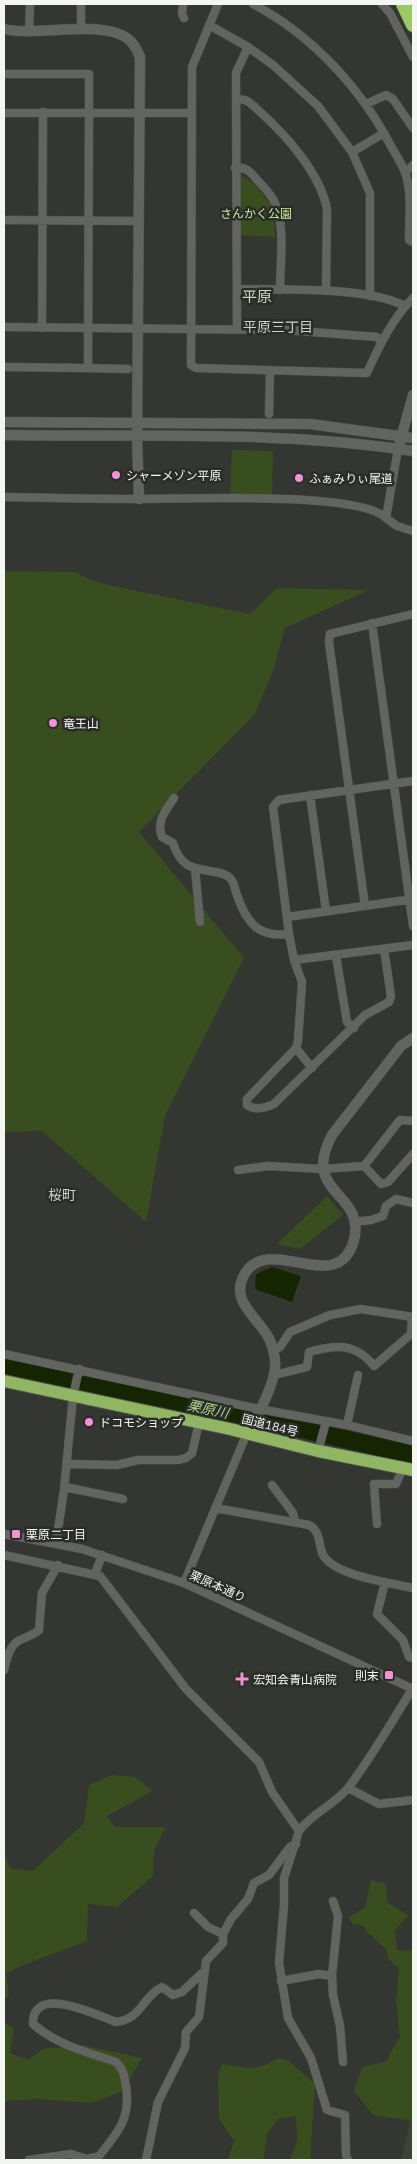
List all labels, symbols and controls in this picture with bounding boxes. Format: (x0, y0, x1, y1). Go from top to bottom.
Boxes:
park label: さんかく公園 (220, 206, 292, 221)
district label: 平原 (242, 287, 272, 306)
district label: 平原三丁目 (243, 318, 313, 336)
place label: シャーメゾン平原 (126, 468, 222, 483)
marker: シャーメゾン平原 (110, 469, 122, 481)
place label: ふぁみりぃ尾道 (309, 471, 393, 486)
marker: ふぁみりぃ尾道 (293, 472, 305, 484)
place label: 竜王山 (63, 716, 99, 731)
marker: 竜王山 (47, 717, 59, 729)
district label: 桜町 (48, 1186, 76, 1204)
water label: 栗原川 (186, 1396, 232, 1423)
street label: 国道184号 (240, 1411, 300, 1439)
place label: ドコモショップ (99, 1415, 183, 1430)
marker: ドコモショップ (83, 1416, 95, 1428)
place label: 栗原二丁目 (26, 1527, 86, 1542)
marker: 栗原二丁目 (10, 1528, 22, 1540)
street label: 栗原本通り (188, 1567, 248, 1605)
place label: 則末 (355, 1668, 379, 1683)
marker: 則末 (383, 1669, 395, 1681)
marker: 宏知会青山病院 (235, 1672, 249, 1686)
place label: 宏知会青山病院 (253, 1672, 337, 1687)

